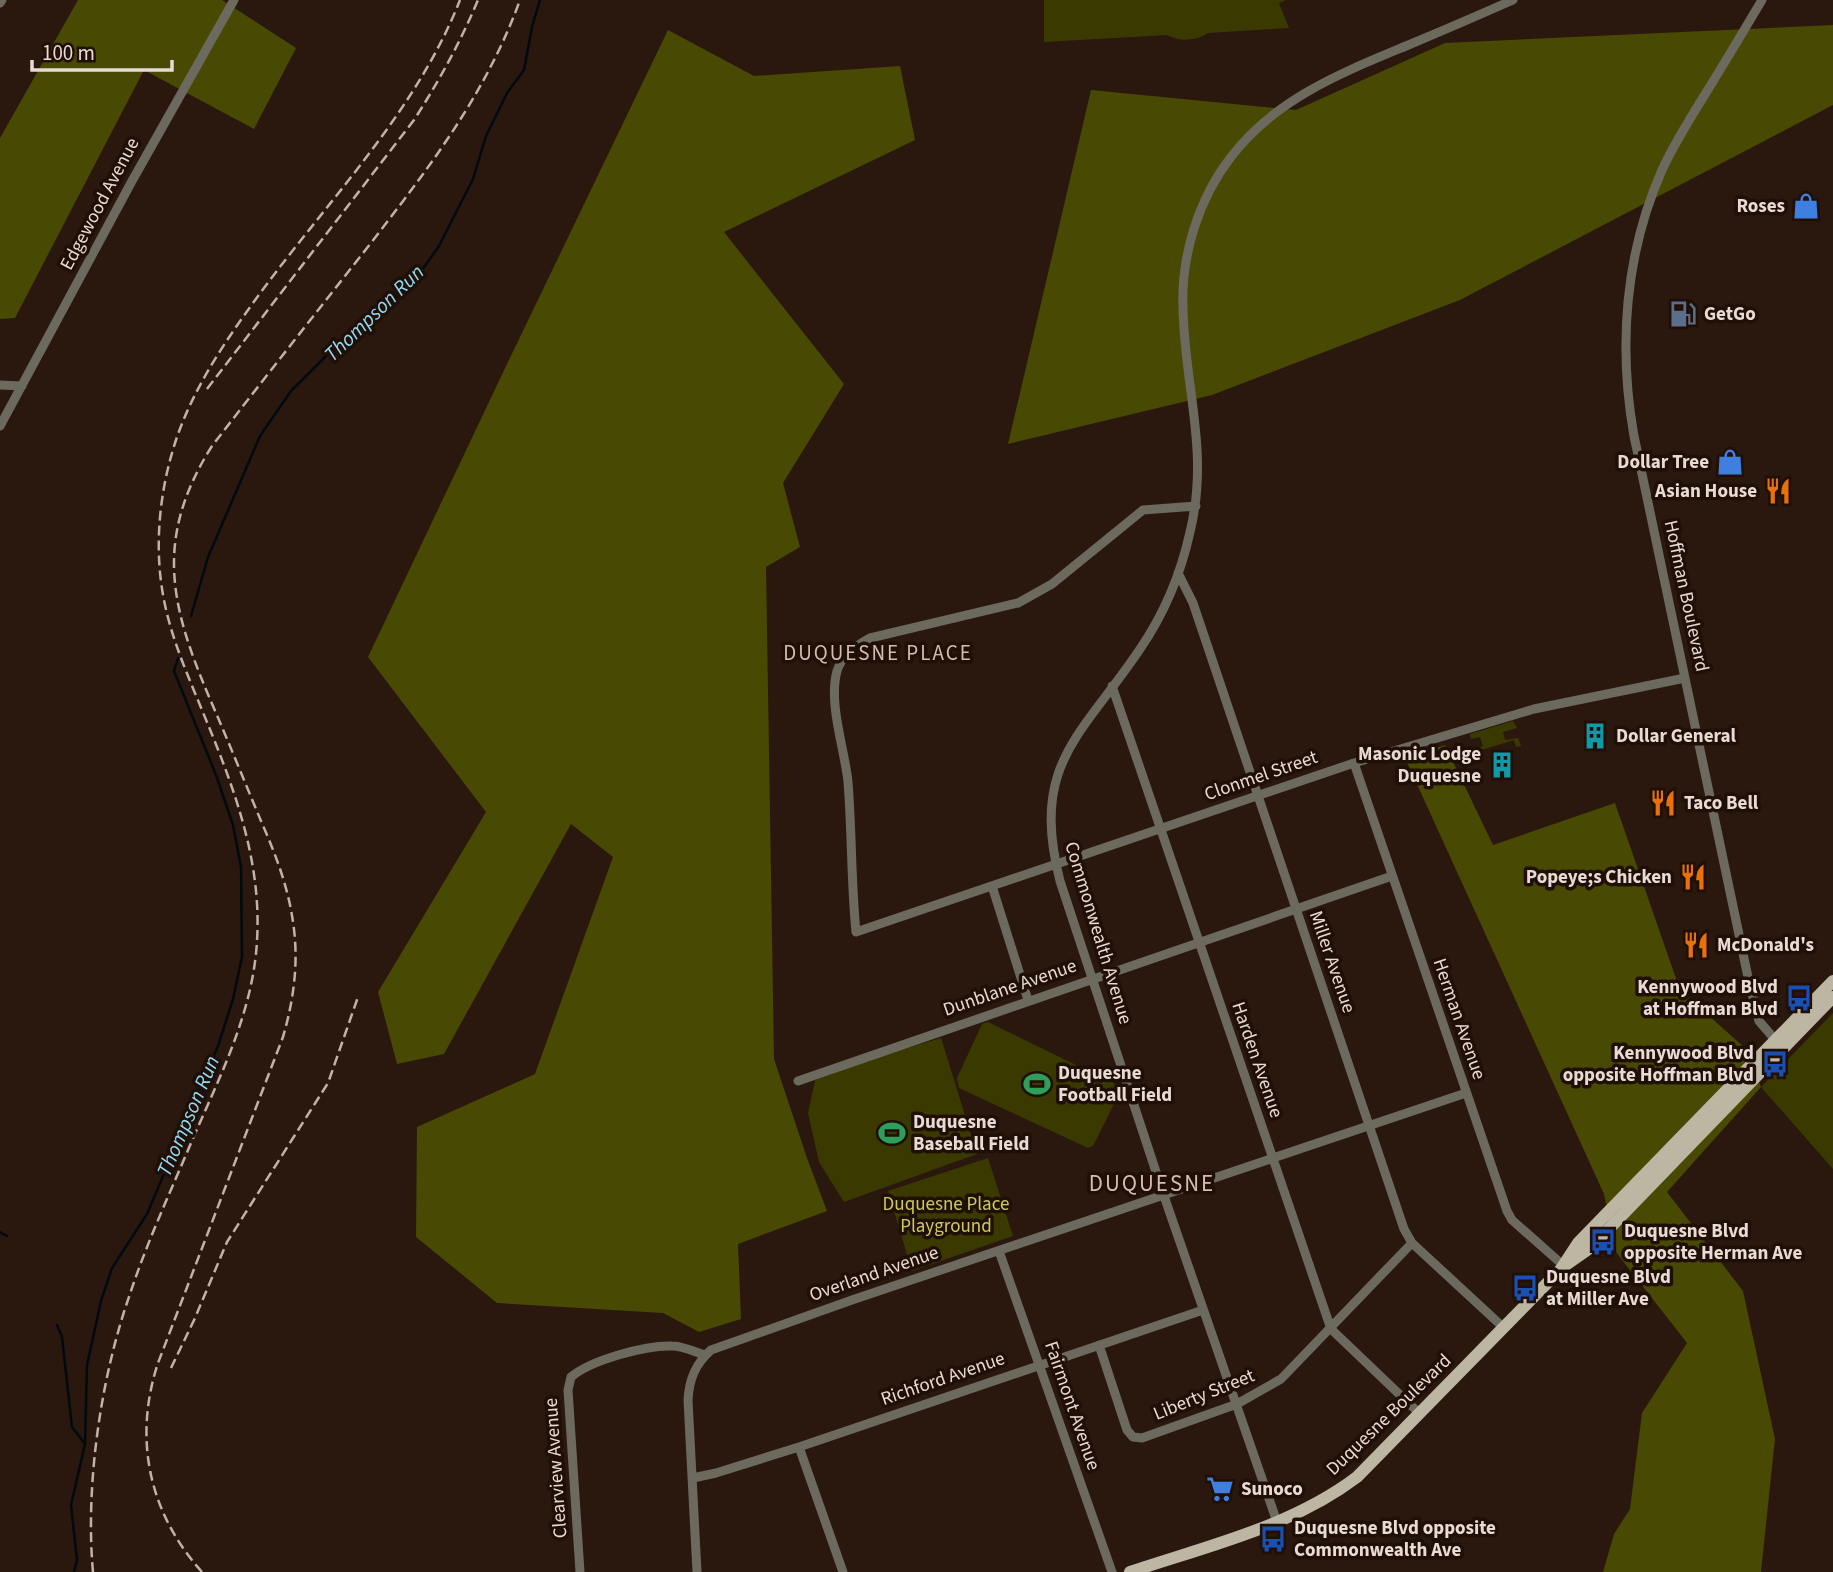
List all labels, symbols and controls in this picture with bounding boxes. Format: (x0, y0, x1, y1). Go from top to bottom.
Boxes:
scale bar (32, 28, 172, 72)
text: 100 m (42, 38, 95, 68)
street label: Edgewood Avenue (54, 133, 146, 275)
shop icon: Roses (1791, 191, 1821, 221)
place label: Roses (1736, 193, 1785, 220)
water label: Thompson Run (317, 258, 431, 368)
fuel station icon: GetGo (1668, 299, 1698, 329)
place label: GetGo (1704, 301, 1756, 328)
shop icon: Dollar Tree (1715, 447, 1745, 477)
place label: Dollar Tree (1617, 449, 1709, 476)
restaurant icon: Asian House (1763, 476, 1793, 506)
place label: Asian House (1654, 478, 1757, 505)
street label: Hoffman Boulevard (1657, 518, 1715, 674)
district label: DUQUESNE PLACE (783, 638, 973, 668)
building icon: Dollar General (1580, 721, 1610, 751)
place label: Dollar General (1616, 723, 1737, 750)
place label: Masonic Lodge Duquesne (1358, 741, 1481, 790)
street label: Clonmel Street (1201, 744, 1322, 808)
building icon: Masonic Lodge Duquesne (1487, 750, 1517, 780)
restaurant icon: Taco Bell (1648, 788, 1678, 818)
place label: Taco Bell (1684, 790, 1759, 817)
street label: Commonwealth Avenue (1057, 838, 1139, 1028)
restaurant icon: Popeye;s Chicken (1678, 862, 1708, 892)
place label: Popeye;s Chicken (1526, 864, 1672, 891)
street label: Miller Avenue (1302, 907, 1362, 1017)
restaurant icon: McDonald's (1681, 930, 1711, 960)
place label: McDonald's (1717, 932, 1814, 959)
street label: Dunblane Avenue (940, 953, 1080, 1023)
street label: Herman Avenue (1426, 955, 1492, 1083)
place label: Kennywood Blvd at Hoffman Blvd (1637, 974, 1778, 1023)
bus stop icon: Kennywood Blvd at Hoffman Blvd (1784, 983, 1814, 1013)
street label: Harden Avenue (1225, 998, 1289, 1122)
place label: Kennywood Blvd opposite Hoffman Blvd (1563, 1040, 1754, 1089)
bus stop icon: Kennywood Blvd opposite Hoffman Blvd (1760, 1049, 1790, 1079)
water label: Thompson Run (149, 1051, 227, 1181)
place label: Duquesne Football Field (1058, 1060, 1172, 1109)
sports icon: Duquesne Football Field (1022, 1069, 1052, 1099)
place label: Duquesne Baseball Field (913, 1109, 1030, 1158)
sports icon: Duquesne Baseball Field (877, 1118, 907, 1148)
district label: DUQUESNE (1089, 1167, 1215, 1200)
park label: Duquesne Place Playground (883, 1191, 1009, 1240)
place label: Duquesne Blvd opposite Herman Ave (1624, 1218, 1803, 1267)
bus stop icon: Duquesne Blvd opposite Herman Ave (1588, 1227, 1618, 1257)
street label: Overland Avenue (806, 1239, 942, 1309)
place label: Duquesne Blvd at Miller Ave (1546, 1264, 1671, 1313)
bus stop icon: Duquesne Blvd at Miller Ave (1510, 1273, 1540, 1303)
street label: Fairmont Avenue (1037, 1338, 1107, 1474)
street label: Richford Avenue (877, 1345, 1009, 1413)
street label: Duquesne Boulevard (1320, 1348, 1458, 1482)
street label: Liberty Street (1149, 1362, 1259, 1428)
street label: Clearview Avenue (538, 1397, 574, 1539)
supermarket icon: Sunoco (1205, 1474, 1235, 1504)
place label: Sunoco (1241, 1476, 1303, 1503)
place label: Duquesne Blvd opposite Commonwealth Ave (1294, 1515, 1496, 1564)
bus stop icon: Duquesne Blvd opposite Commonwealth Ave (1258, 1524, 1288, 1554)

